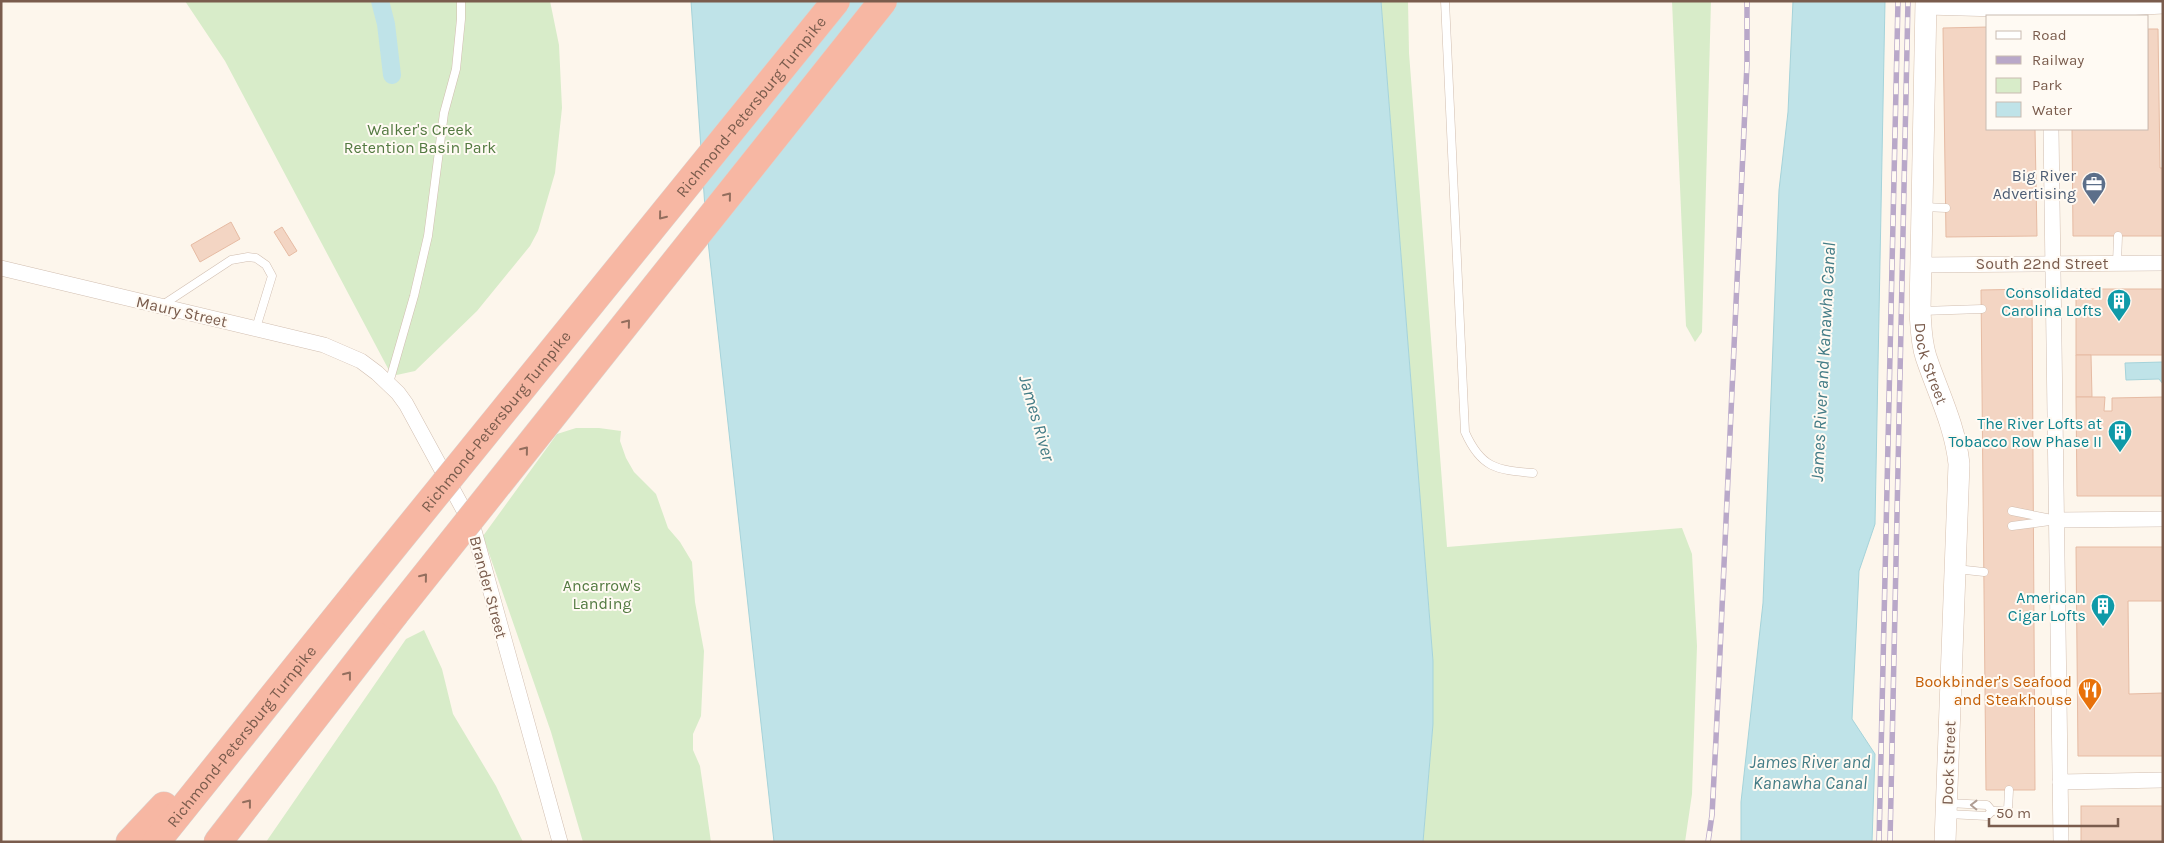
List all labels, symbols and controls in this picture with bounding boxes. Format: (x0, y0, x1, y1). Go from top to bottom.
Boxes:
street label: Richmond-Petersburg Turnpike (672, 12, 830, 201)
legend (1986, 15, 2149, 130)
text: Road (2032, 26, 2067, 44)
text: Railway (2032, 51, 2084, 69)
text: Park (2032, 76, 2062, 94)
text: Water (2032, 101, 2073, 119)
park label: Walker's Creek Retention Basin Park (344, 120, 496, 157)
place label: Big River Advertising (1993, 166, 2076, 203)
office icon: Big River Advertising (2081, 171, 2107, 205)
one-way arrow (722, 193, 730, 202)
one-way arrow (660, 210, 668, 219)
water label: James River and Kanawha Canal (1806, 241, 1840, 482)
street label: South 22nd Street (1976, 254, 2108, 273)
place label: Consolidated Carolina Lofts (2001, 283, 2102, 320)
building icon: Consolidated Carolina Lofts (2106, 288, 2132, 322)
street label: Maury Street (134, 292, 229, 331)
one-way arrow (621, 320, 629, 329)
street label: Dock Street (1911, 322, 1952, 407)
street label: Richmond-Petersburg Turnpike (417, 327, 575, 516)
water label: James River (1014, 372, 1060, 465)
place label: The River Lofts at Tobacco Row Phase II (1949, 414, 2102, 451)
building icon: The River Lofts at Tobacco Row Phase II (2107, 419, 2133, 453)
one-way arrow (520, 447, 528, 456)
street label: Brander Street (466, 534, 511, 640)
one-way arrow (418, 573, 427, 583)
park label: Ancarrow's Landing (563, 576, 641, 613)
place label: American Cigar Lofts (2008, 588, 2086, 625)
building icon: American Cigar Lofts (2090, 593, 2116, 627)
street label: Richmond-Petersburg Turnpike (163, 642, 320, 831)
one-way arrow (342, 672, 350, 681)
place label: Bookbinder's Seafood and Steakhouse (1915, 672, 2072, 709)
restaurant icon: Bookbinder's Seafood and Steakhouse (2077, 677, 2103, 711)
street label: Dock Street (1938, 721, 1959, 805)
water label: James River and Kanawha Canal (1749, 751, 1871, 794)
scale bar (1989, 796, 2118, 828)
one-way arrow (242, 799, 251, 809)
one-way arrow (1970, 800, 1978, 810)
text: 50 m (1996, 804, 2031, 822)

